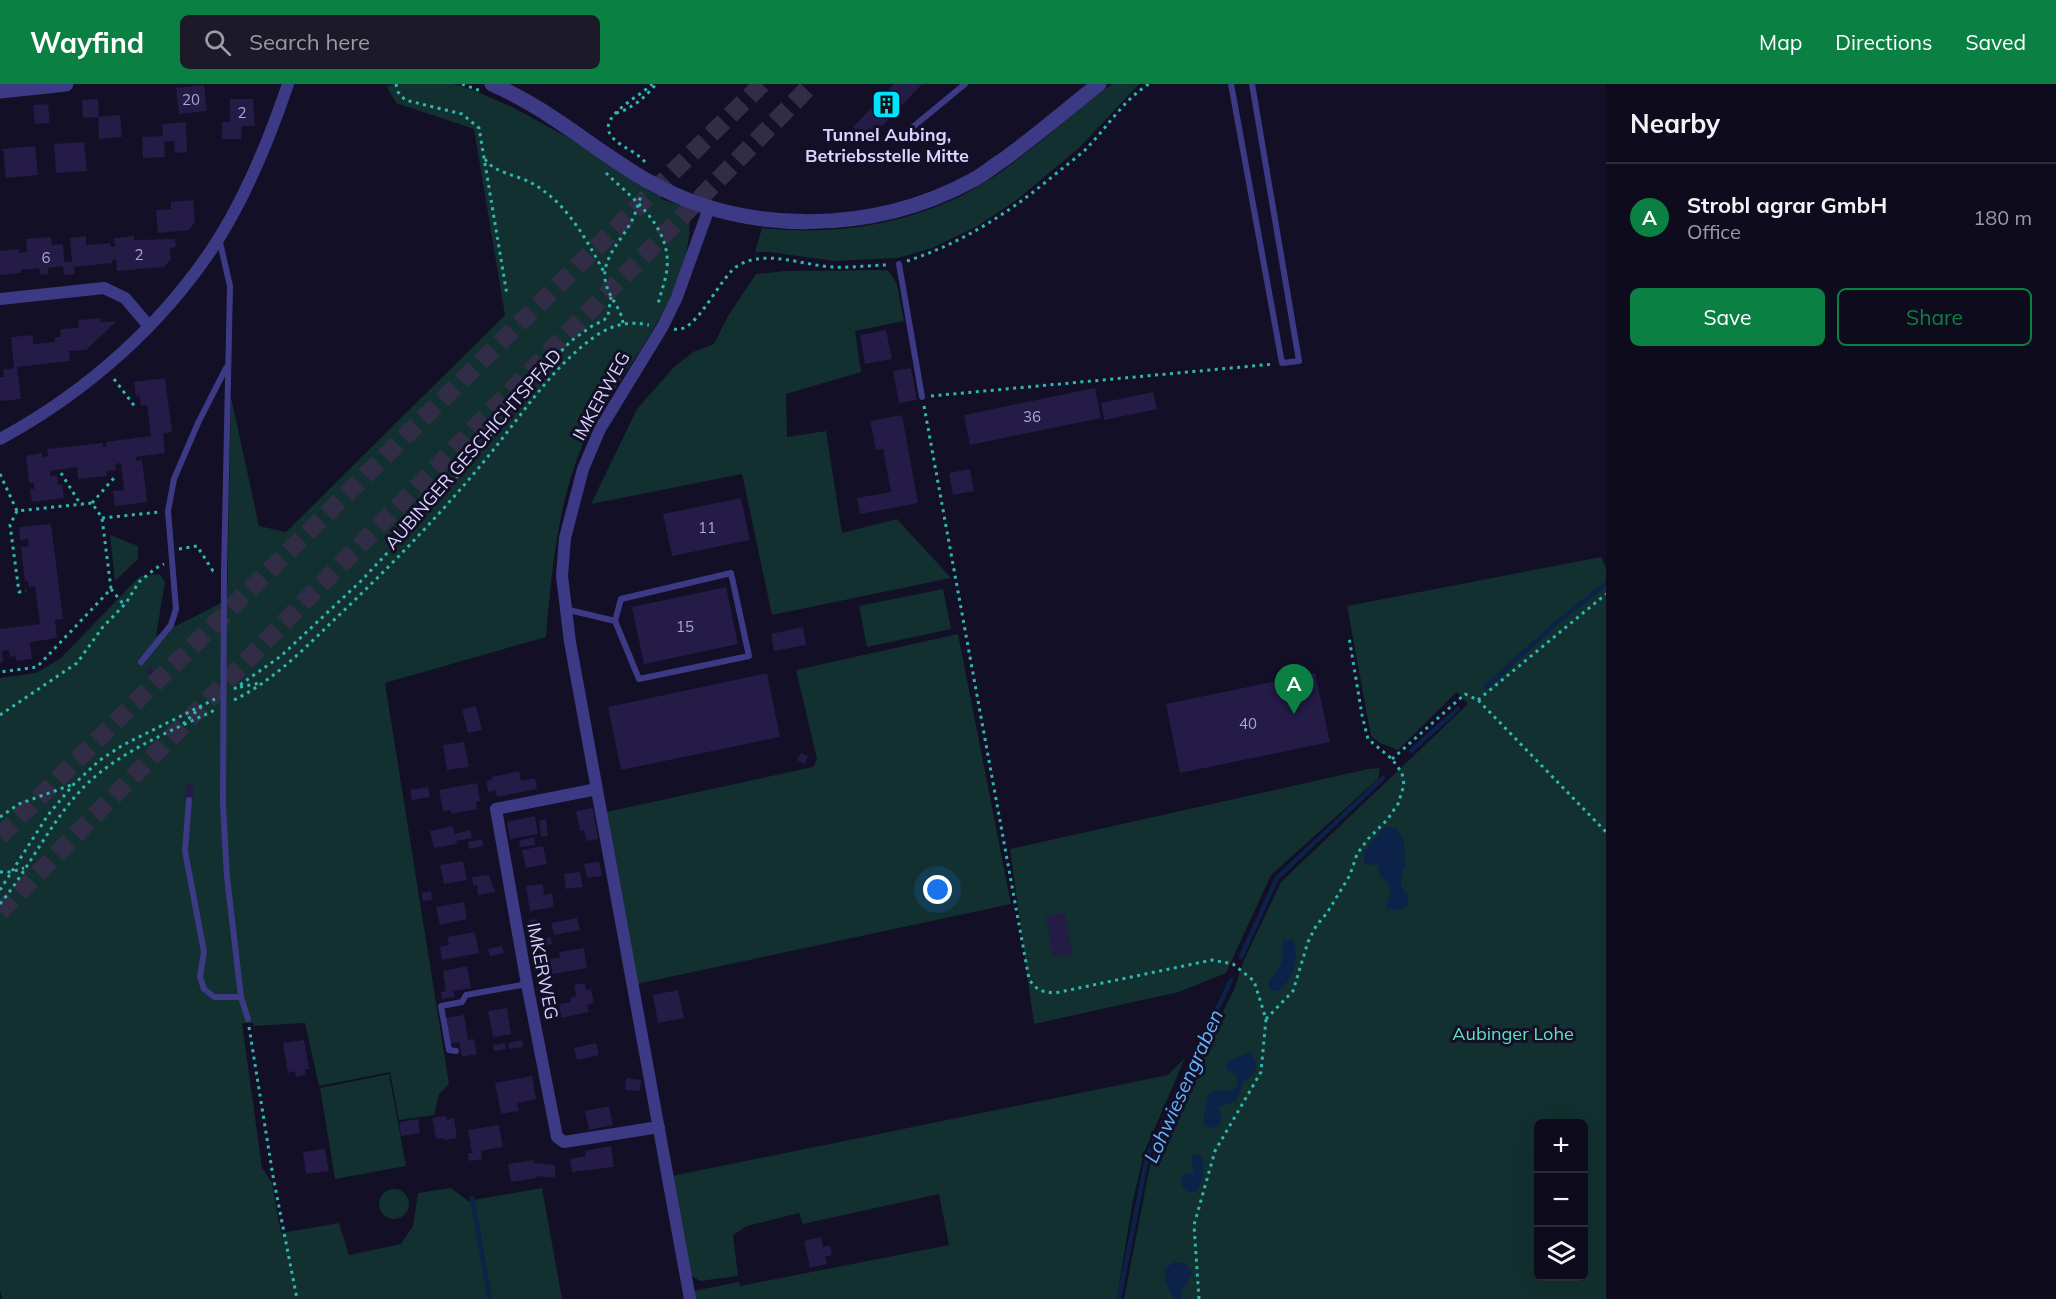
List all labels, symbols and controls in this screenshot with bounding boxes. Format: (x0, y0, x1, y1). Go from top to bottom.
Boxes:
search box (180, 15, 600, 69)
text: Wayfind (30, 25, 144, 60)
icon: search (201, 26, 234, 59)
text: Search here (249, 28, 370, 56)
text: Map (1759, 29, 1802, 55)
text: Directions (1835, 29, 1932, 55)
text: Saved (1965, 29, 2026, 55)
building icon: Tunnel Aubing, Betriebsstelle Mitte (871, 89, 903, 121)
house number: 20 (182, 90, 200, 109)
house number: 2 (237, 103, 247, 122)
text: Nearby (1630, 107, 1720, 140)
place label: Tunnel Aubing, Betriebsstelle Mitte (805, 123, 969, 167)
text: Strobl agrar GmbH (1687, 191, 1887, 219)
text: A (1642, 205, 1657, 230)
text: 180 m (1973, 205, 2032, 230)
text: Office (1687, 219, 1741, 244)
house number: 2 (134, 245, 144, 264)
house number: 6 (41, 248, 51, 267)
button: Save (1630, 288, 1825, 346)
button: Share (1837, 288, 2032, 346)
street label: AUBINGER GESCHICHTSPFAD (380, 344, 566, 554)
street label: IMKERWEG (567, 348, 635, 444)
house number: 36 (1023, 407, 1041, 426)
house number: 11 (698, 518, 716, 537)
house number: 15 (676, 617, 694, 636)
pin: A (1274, 664, 1314, 714)
house number: 40 (1239, 714, 1257, 733)
your location (923, 875, 952, 904)
street label: IMKERWEG (522, 921, 564, 1021)
water label: Lohwiesengraben (1138, 1005, 1228, 1167)
park label: Aubinger Lohe (1452, 1022, 1574, 1045)
map controls (1534, 1119, 1588, 1281)
button: + (1534, 1119, 1588, 1173)
button: − (1534, 1173, 1588, 1227)
button: layers (1534, 1227, 1588, 1281)

